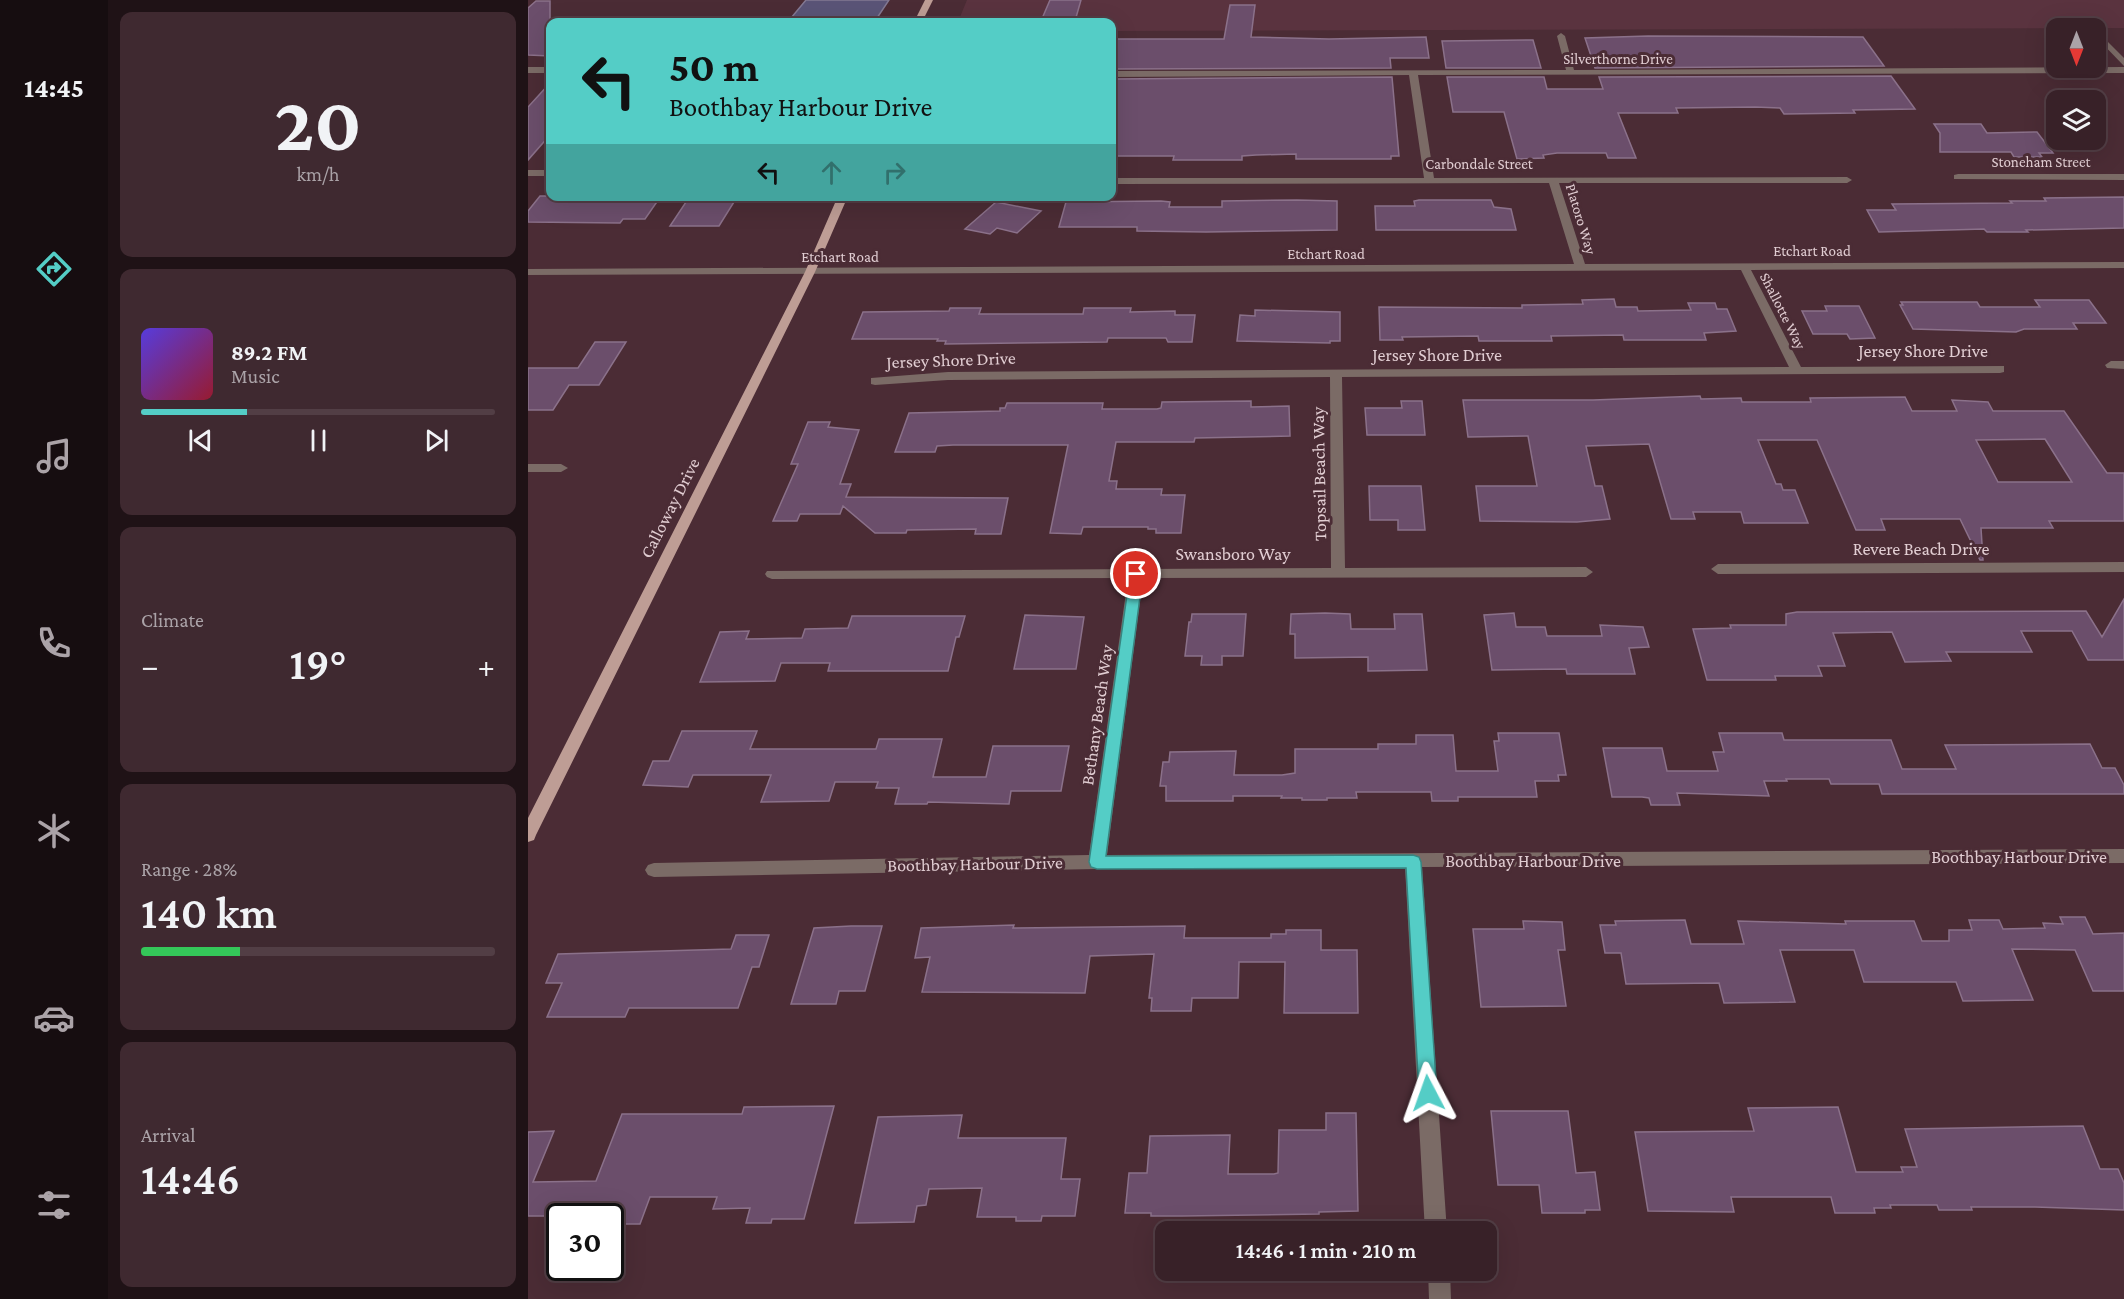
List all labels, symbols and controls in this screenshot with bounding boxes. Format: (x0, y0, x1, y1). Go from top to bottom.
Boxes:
north arrow (2046, 18, 2106, 78)
map controls (2046, 18, 2106, 150)
icon: left (570, 42, 648, 120)
text: 50 m (669, 43, 759, 90)
street label: Silverthorne Drive (1563, 51, 1673, 67)
text: 14:45 (24, 73, 84, 103)
text: 20 (274, 80, 362, 167)
button: layers (2046, 90, 2106, 150)
text: Boothbay Harbour Drive (669, 92, 932, 122)
street label: Stoneham Street (1992, 154, 2092, 170)
icon: left (752, 156, 785, 189)
icon: ahead (815, 156, 848, 189)
icon: right (878, 156, 911, 189)
street label: Carbondale Street (1425, 156, 1534, 172)
text: km/h (296, 163, 340, 185)
street label: Platoro Way (1562, 182, 1599, 257)
street label: Etchart Road (1773, 243, 1851, 259)
street label: Etchart Road (1287, 246, 1365, 262)
icon: directions (33, 248, 75, 290)
street label: Etchart Road (801, 249, 879, 265)
street label: Shallotte Way (1756, 270, 1809, 352)
text: 89.2 FM (231, 340, 307, 365)
street label: Jersey Shore Drive (1856, 341, 1988, 361)
street label: Jersey Shore Drive (1370, 345, 1502, 365)
street label: Jersey Shore Drive (884, 348, 1016, 372)
text: Music (231, 365, 280, 387)
street label: Topsail Beach Way (1308, 406, 1330, 541)
icon: previous (184, 424, 217, 457)
icon: pause (302, 424, 335, 457)
icon: next (420, 424, 453, 457)
icon: music (33, 435, 75, 477)
street label: Calloway Drive (636, 455, 704, 561)
street label: Revere Beach Drive (1853, 539, 1989, 559)
street label: Swansboro Way (1175, 544, 1291, 564)
pin (1110, 548, 1161, 599)
icon: arrive (1119, 557, 1152, 590)
text: Climate (141, 609, 204, 631)
icon: phone (33, 622, 75, 664)
text: 19° (290, 639, 346, 689)
street label: Bethany Beach Way (1077, 643, 1117, 787)
text: − (141, 647, 158, 684)
text: + (478, 647, 495, 684)
icon: climate (33, 810, 75, 852)
street label: Boothbay Harbour Drive (1931, 847, 2107, 867)
street label: Boothbay Harbour Drive (1445, 851, 1621, 871)
street label: Boothbay Harbour Drive (887, 852, 1063, 876)
text: Range · 28% (141, 858, 237, 880)
text: 140 km (141, 888, 277, 938)
icon: car (33, 997, 75, 1039)
position arrow (1396, 1061, 1460, 1125)
text: Arrival (141, 1124, 195, 1146)
text: 14:46 (141, 1154, 240, 1204)
icon: filters (33, 1184, 75, 1226)
speed limit sign: 30 (546, 1203, 624, 1281)
text: 14:46 · 1 min · 210 m (1236, 1238, 1416, 1263)

